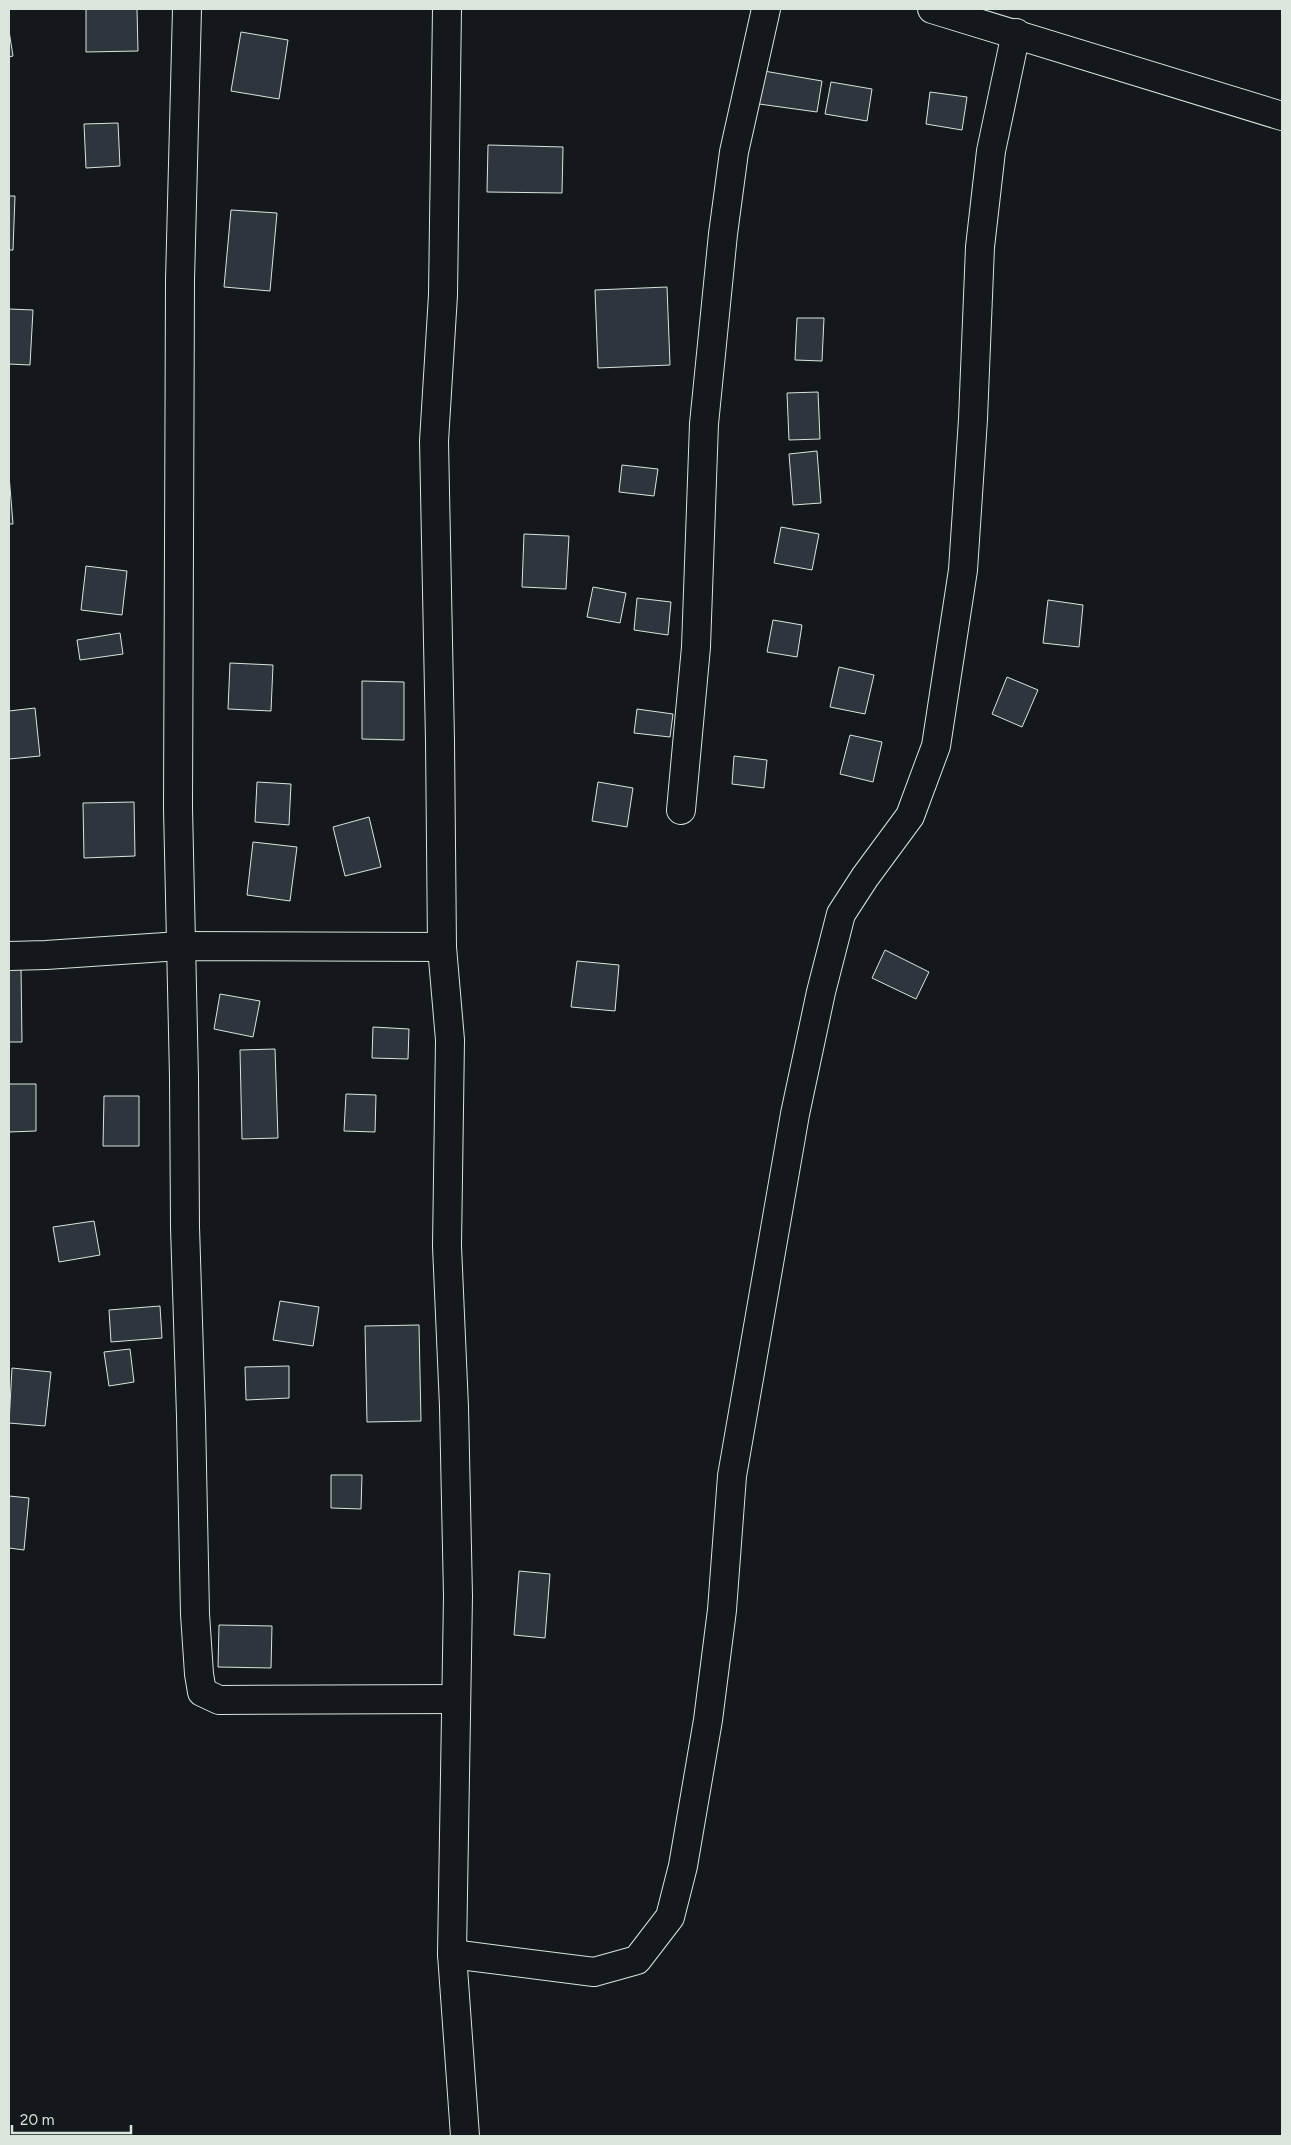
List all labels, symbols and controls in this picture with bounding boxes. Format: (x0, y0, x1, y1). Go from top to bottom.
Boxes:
scale bar (12, 2102, 131, 2134)
text: 20 m (20, 2111, 54, 2129)

